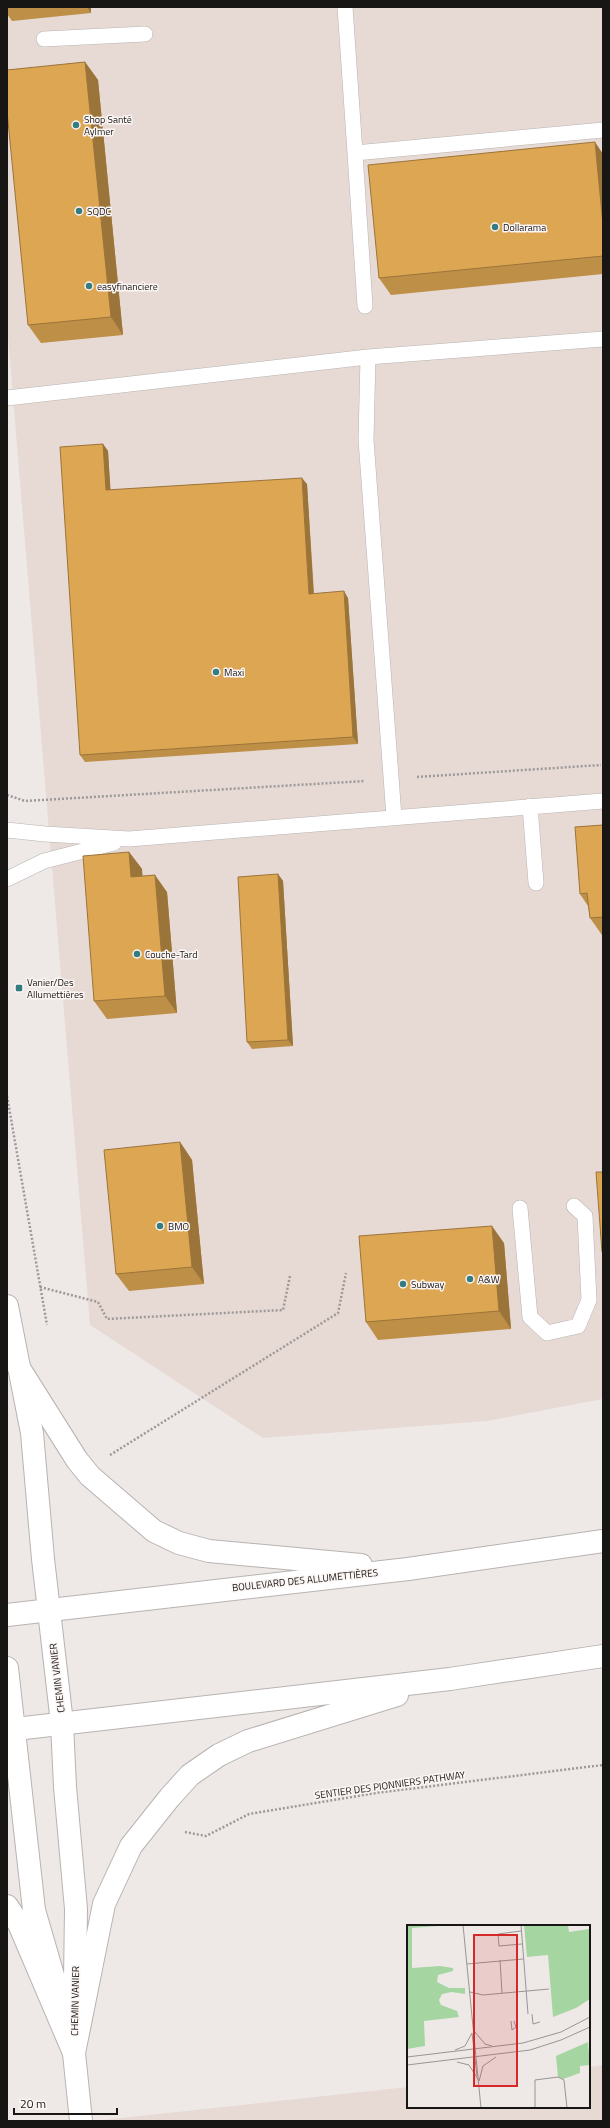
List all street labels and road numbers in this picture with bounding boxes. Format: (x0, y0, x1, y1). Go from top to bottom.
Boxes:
street label: BOULEVARD DES ALLUMETTIÈRES (231, 1565, 379, 1595)
street label: CHEMIN VANIER (45, 1642, 69, 1714)
street label: SENTIER DES PIONNIERS PATHWAY (314, 1767, 467, 1803)
street label: CHEMIN VANIER (67, 1966, 83, 2036)

